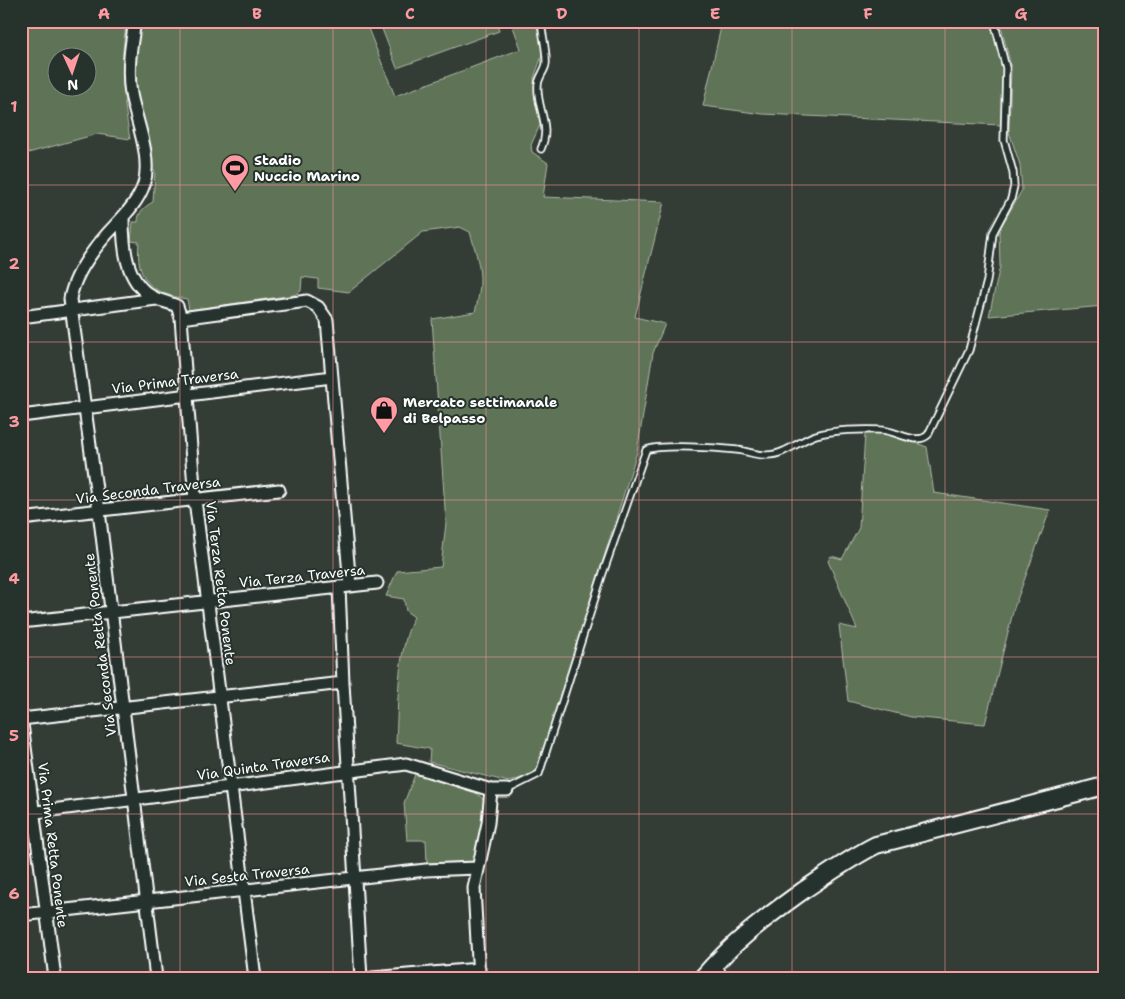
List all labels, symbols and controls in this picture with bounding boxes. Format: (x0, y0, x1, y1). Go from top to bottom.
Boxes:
text: A (98, 3, 110, 24)
text: B (252, 3, 262, 24)
text: C (405, 3, 415, 24)
text: D (556, 3, 568, 24)
text: E (710, 3, 720, 24)
text: F (863, 3, 873, 24)
text: G (1015, 3, 1028, 24)
north arrow (48, 48, 98, 98)
text: N (67, 76, 79, 94)
text: 1 (10, 96, 18, 117)
place label: Stadio Nuccio Marino (254, 151, 360, 185)
sports icon: Stadio Nuccio Marino (220, 153, 250, 192)
text: 2 (8, 253, 20, 274)
street label: Via Prima Traversa (111, 364, 240, 398)
place label: Mercato settimanale di Belpasso (403, 393, 557, 427)
shop icon: Mercato settimanale di Belpasso (369, 395, 399, 434)
text: 3 (8, 411, 20, 432)
street label: Via Seconda Traversa (75, 472, 222, 508)
street label: Via Terza Retta Ponente (202, 500, 240, 666)
street label: Via Seconda Retta Ponente (80, 552, 120, 738)
street label: Via Terza Traversa (238, 560, 366, 592)
text: 4 (8, 568, 20, 589)
text: 5 (9, 725, 19, 746)
street label: Via Quinta Traversa (195, 748, 331, 784)
street label: Via Prima Retta Ponente (34, 761, 72, 929)
street label: Via Sesta Traversa (184, 859, 311, 891)
text: 6 (8, 883, 20, 904)

